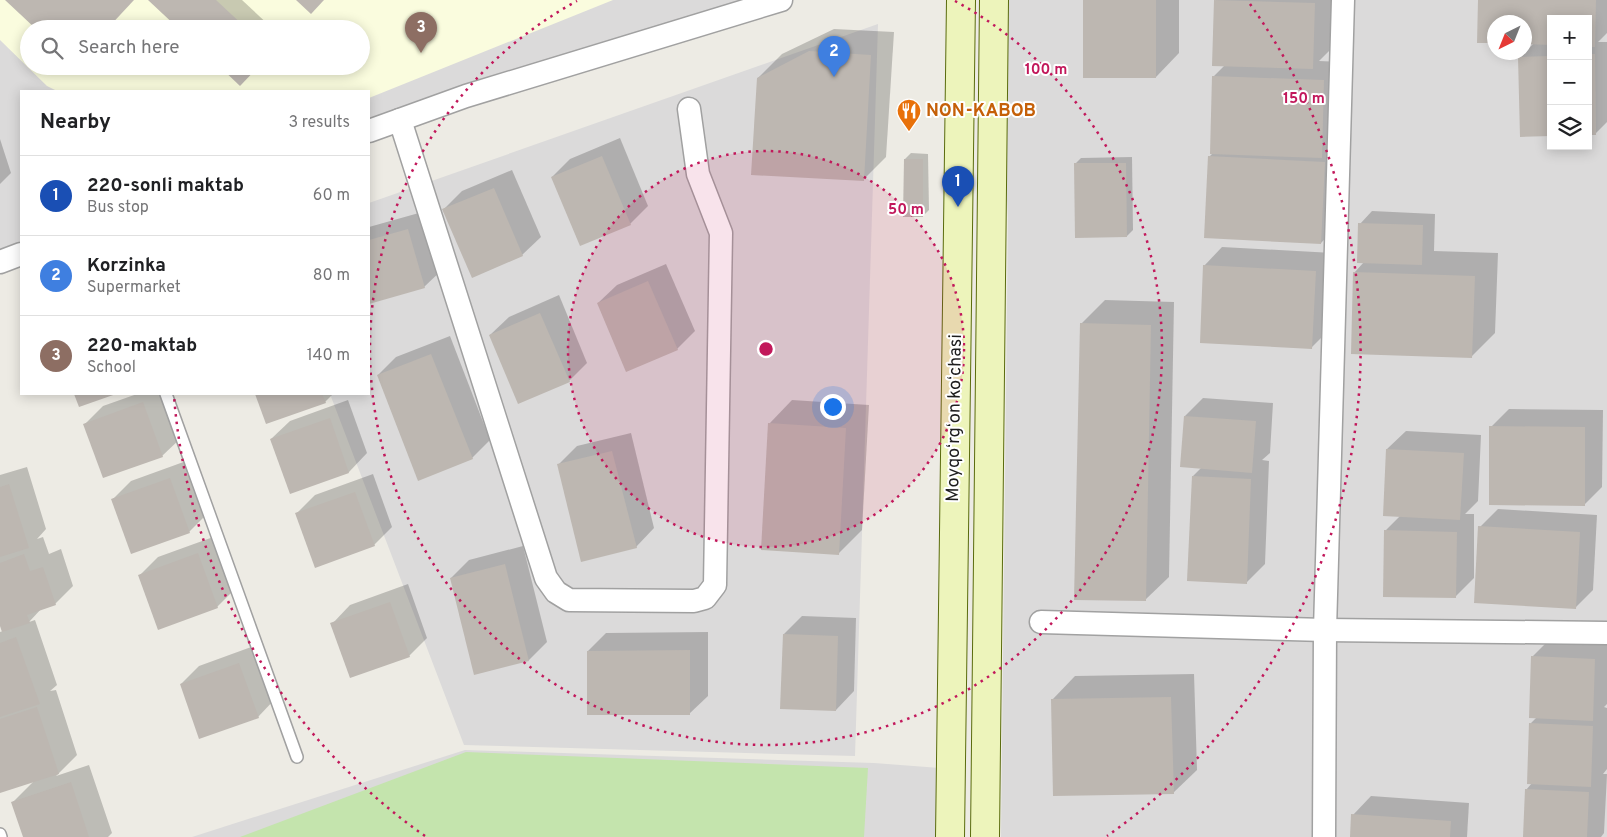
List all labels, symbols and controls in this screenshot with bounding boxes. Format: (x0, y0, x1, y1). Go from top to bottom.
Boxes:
pin: 3 (405, 12, 437, 53)
north arrow (1487, 15, 1532, 60)
map controls (1547, 15, 1592, 150)
button: + (1547, 15, 1592, 60)
search box (20, 20, 370, 75)
icon: search (38, 34, 66, 62)
text: Search here (78, 36, 180, 60)
pin: 2 (818, 36, 850, 77)
button: − (1547, 60, 1592, 105)
text: 100 m (1025, 61, 1067, 80)
text: 150 m (1283, 90, 1325, 109)
restaurant icon: NON-KABOB (896, 98, 922, 132)
place label: NON-KABOB (926, 100, 1036, 123)
button: layers (1547, 105, 1592, 150)
text: Nearby (40, 109, 111, 136)
text: 3 results (288, 113, 350, 133)
pin: 1 (942, 166, 974, 207)
text: 220-sonli maktab (87, 174, 244, 198)
text: 1 (53, 186, 59, 206)
text: 60 m (313, 186, 350, 206)
text: Bus stop (87, 198, 149, 218)
text: 50 m (888, 201, 924, 220)
text: Korzinka (87, 254, 166, 278)
text: 2 (51, 266, 61, 286)
text: 80 m (313, 266, 350, 286)
text: Supermarket (87, 278, 181, 298)
text: 220-maktab (87, 334, 197, 358)
street label: Moyqoʻrgʻon koʻchasi (942, 334, 968, 502)
centre of rings (757, 340, 775, 358)
text: 3 (51, 346, 61, 366)
text: 140 m (307, 346, 350, 366)
text: School (87, 358, 136, 378)
your location (820, 394, 846, 420)

